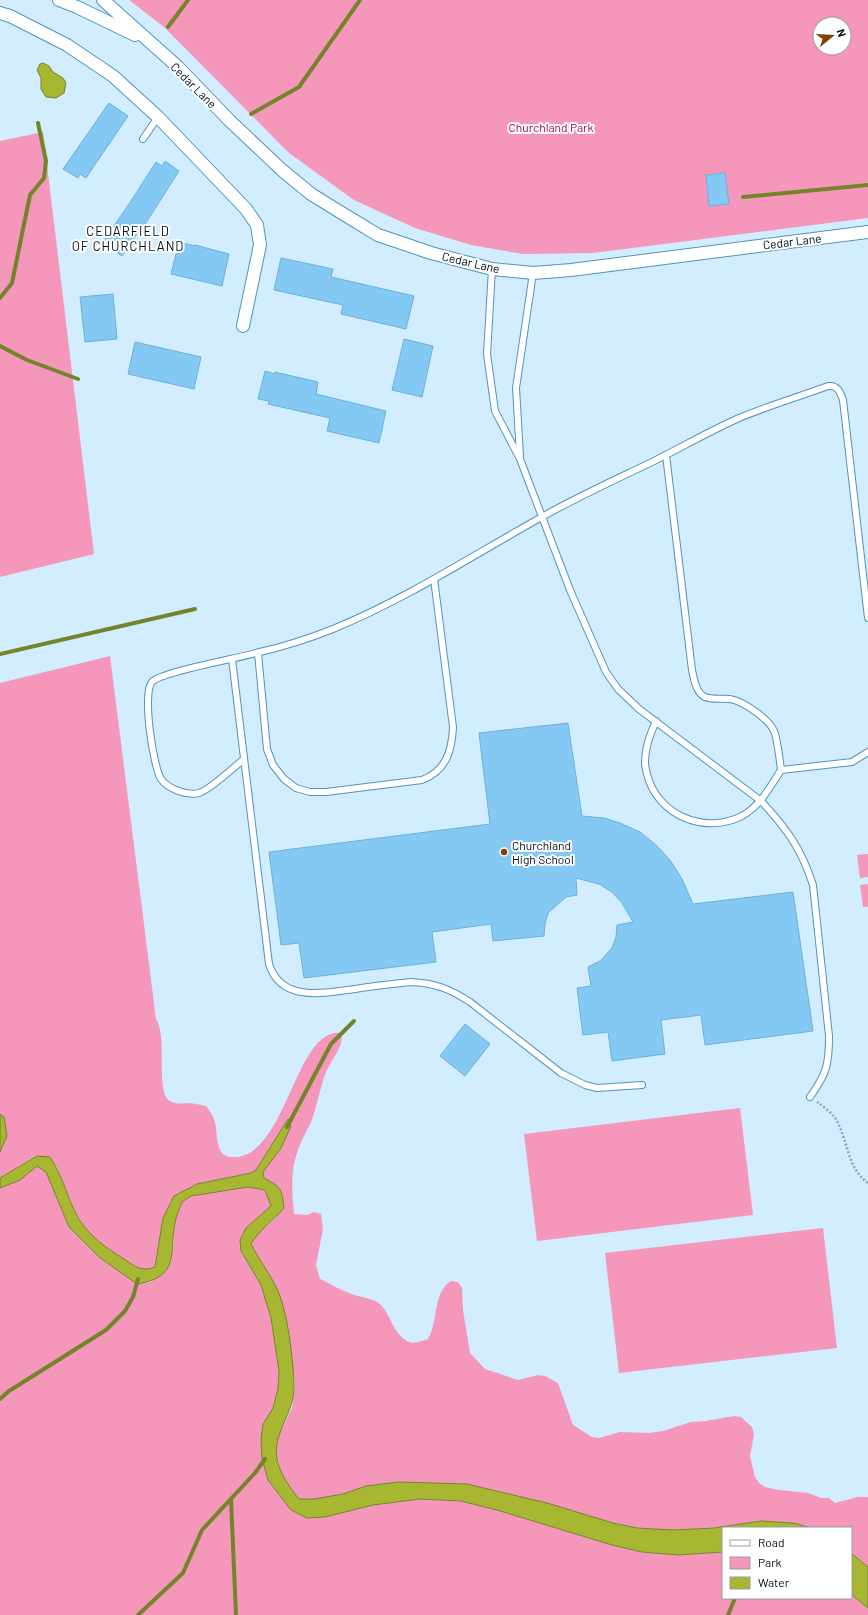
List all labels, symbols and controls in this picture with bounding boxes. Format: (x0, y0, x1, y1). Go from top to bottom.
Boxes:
north arrow (812, 16, 852, 56)
text: N (835, 27, 849, 38)
street label: Cedar Lane (168, 59, 220, 111)
park label: Churchland Park (508, 120, 594, 134)
district label: CEDARFIELD OF CHURCHLAND (72, 223, 184, 254)
street label: Cedar Lane (762, 230, 822, 252)
street label: Cedar Lane (441, 249, 501, 275)
place label: Churchland High School (512, 838, 574, 866)
marker: Churchland High School (499, 847, 509, 857)
legend (722, 1527, 852, 1599)
text: Road (758, 1535, 785, 1549)
text: Park (758, 1555, 782, 1569)
text: Water (758, 1575, 790, 1589)

